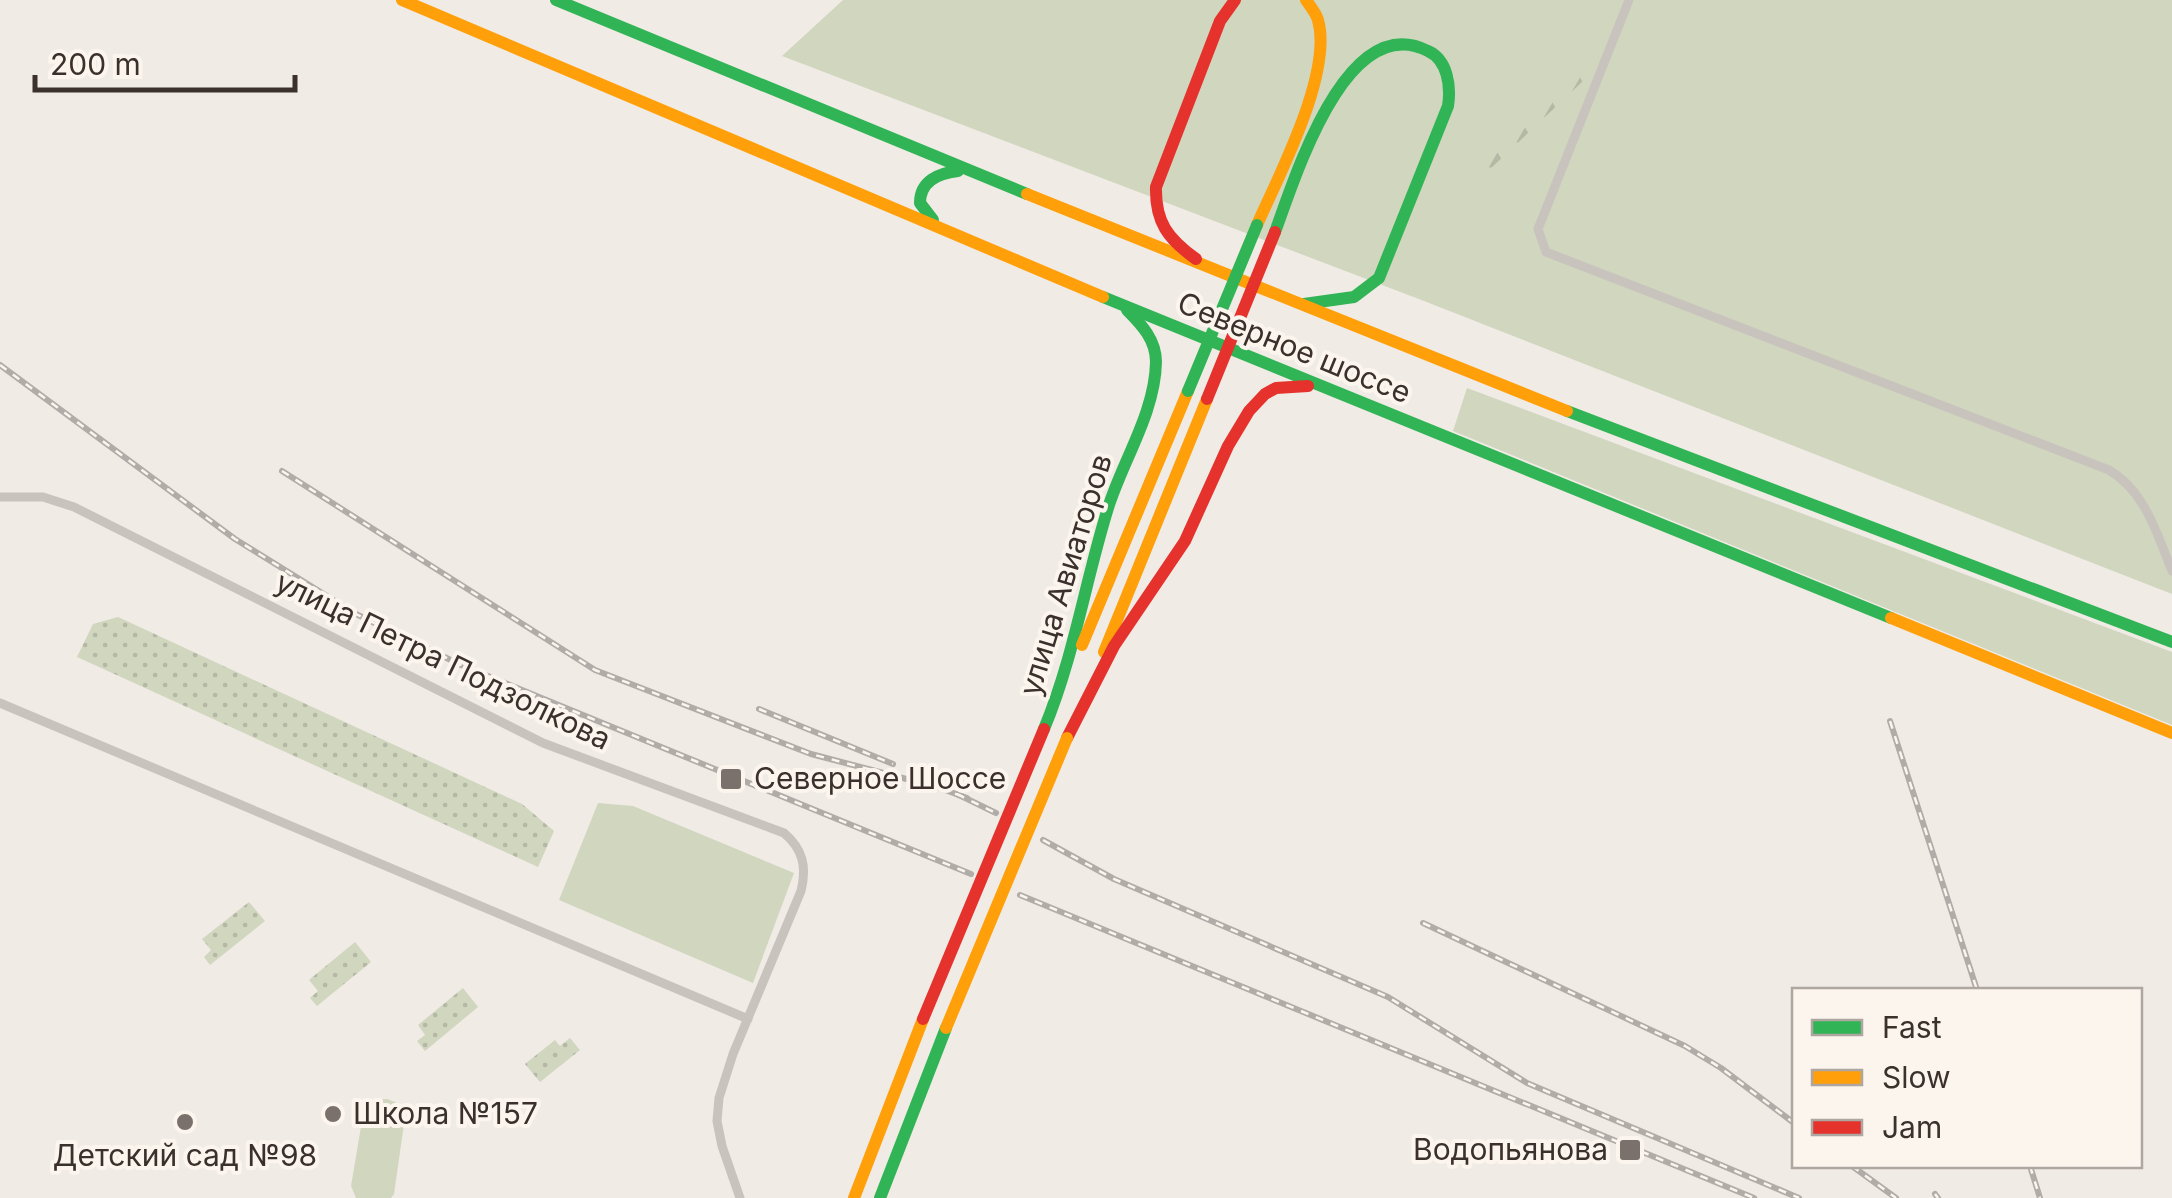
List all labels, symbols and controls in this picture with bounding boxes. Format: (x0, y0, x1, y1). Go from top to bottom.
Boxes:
scale bar (35, 30, 295, 92)
text: 200 m (50, 46, 141, 82)
street label: Северное шоссе (1173, 284, 1416, 410)
street label: улица Авиаторов (1011, 450, 1119, 700)
street label: улица Петра Подзолкова (270, 563, 617, 757)
place label: Северное Шоссе (754, 760, 1006, 796)
marker: Северное Шоссе (718, 766, 744, 792)
legend (1792, 988, 2142, 1168)
text: Fast (1882, 1009, 1942, 1045)
text: Slow (1882, 1059, 1951, 1095)
place label: Школа №157 (353, 1095, 538, 1131)
marker: Школа №157 (322, 1103, 344, 1125)
text: Jam (1882, 1109, 1942, 1145)
marker: Детский сад №98 (174, 1111, 196, 1133)
place label: Водопьянова (1413, 1131, 1608, 1167)
place label: Детский сад №98 (53, 1137, 317, 1173)
marker: Водопьянова (1617, 1137, 1643, 1163)

